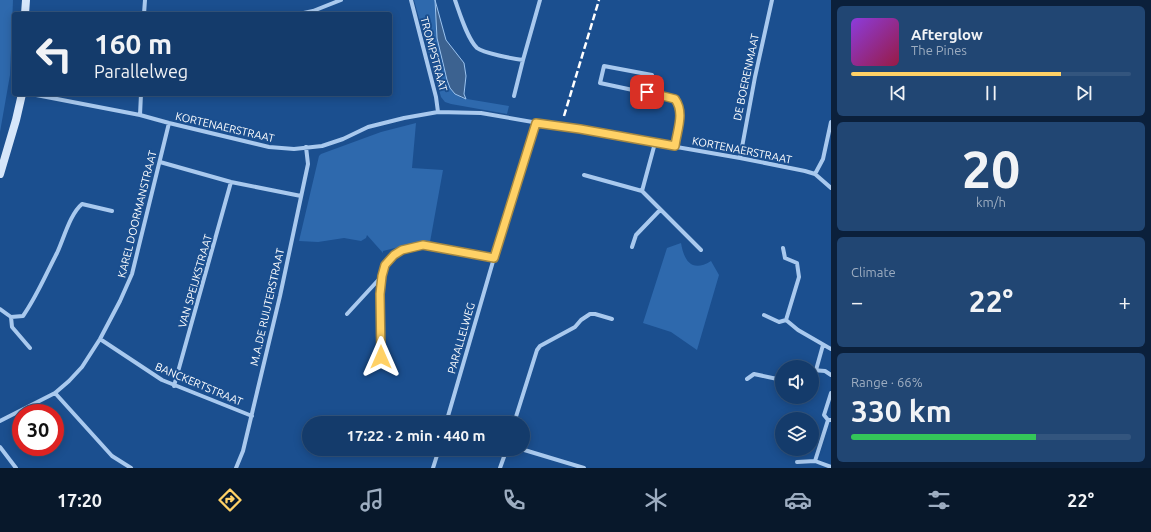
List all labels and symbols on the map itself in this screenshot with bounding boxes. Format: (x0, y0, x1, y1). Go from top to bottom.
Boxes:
street label: TROMPSTRAAT (418, 15, 450, 93)
street label: DE BOERENMAAT (731, 32, 761, 122)
pin (630, 75, 664, 109)
street label: KORTENAERSTRAAT (174, 110, 276, 144)
street label: KORTENAERSTRAAT (691, 134, 793, 166)
street label: KAREL DOORMANSTRAAT (115, 149, 159, 279)
street label: VAN SPEIJKSTRAAT (176, 233, 214, 329)
street label: M.A.DE RUIJTERSTRAAT (248, 247, 286, 367)
street label: PARALLELWEG (445, 301, 477, 375)
position arrow (360, 336, 402, 378)
street label: BANCKERTSTRAAT (153, 360, 245, 408)
speed limit sign: 30 (12, 404, 64, 456)

